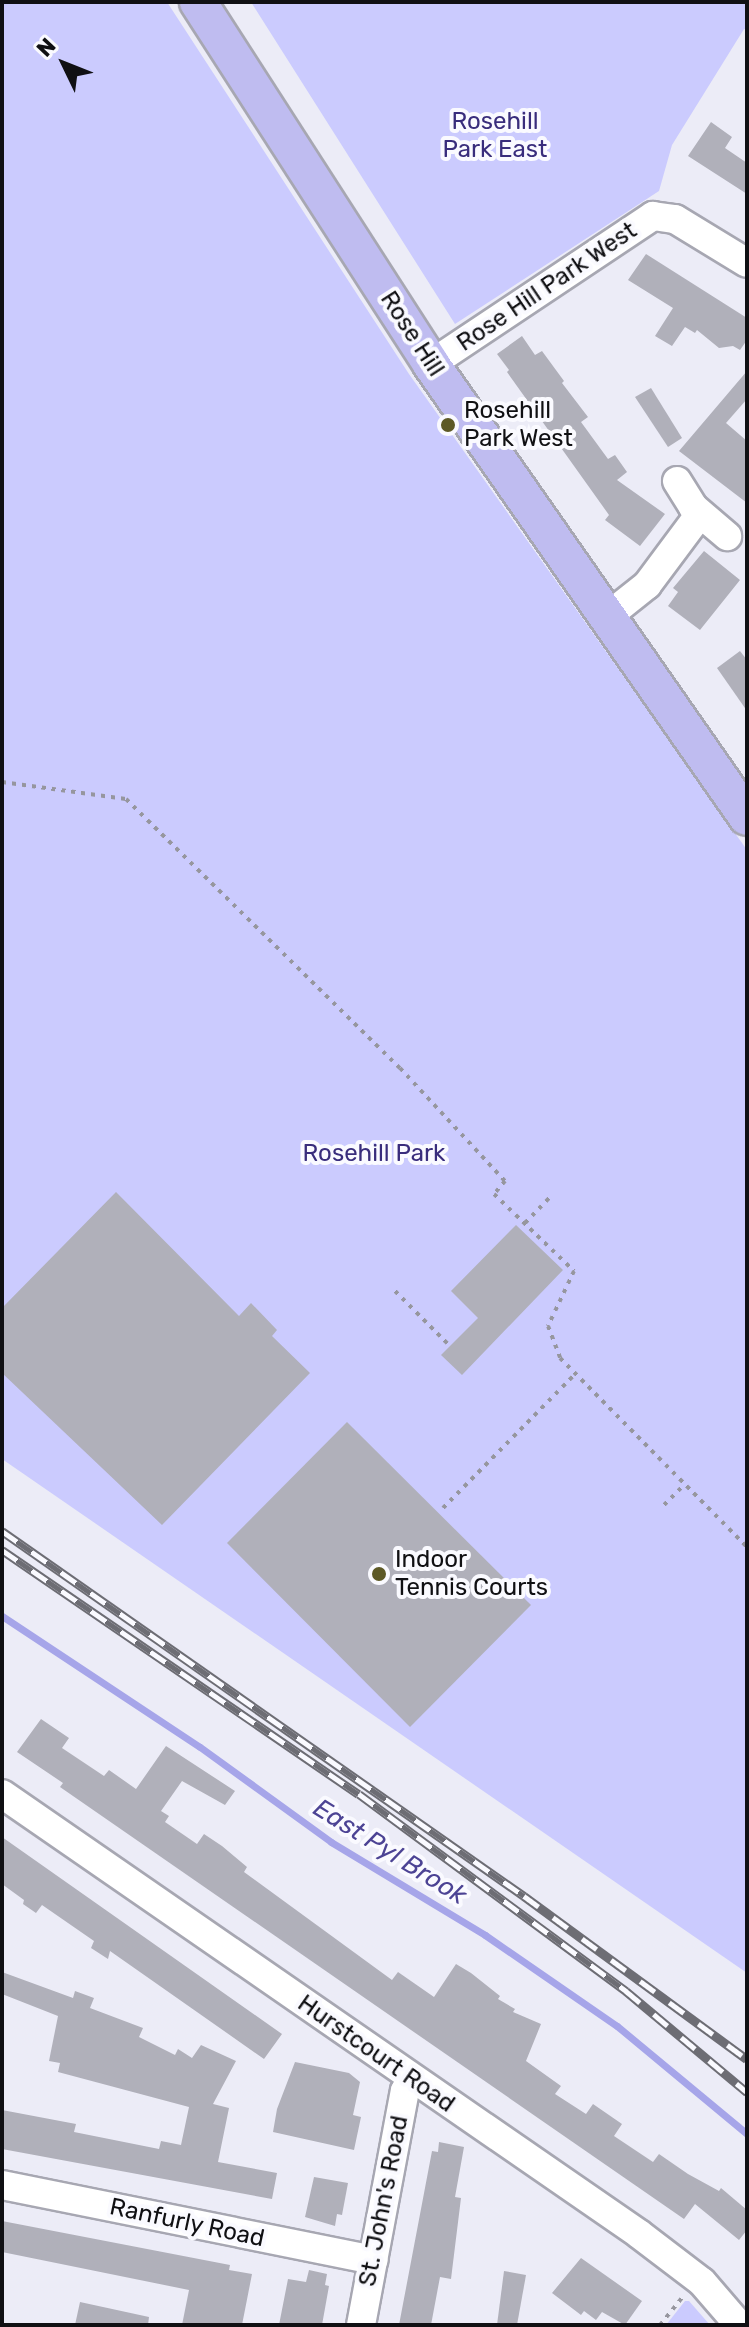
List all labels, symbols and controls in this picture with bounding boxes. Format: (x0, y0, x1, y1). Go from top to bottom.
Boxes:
north arrow (24, 24, 104, 104)
text: N (31, 32, 61, 62)
park label: Rosehill Park East (442, 108, 548, 164)
street label: Rose Hill Park West (451, 216, 643, 358)
street label: Rose Hill (374, 286, 450, 382)
place label: Rosehill Park West (464, 397, 574, 453)
marker: Rosehill Park West (439, 416, 457, 434)
park label: Rosehill Park (303, 1140, 445, 1168)
place label: Indoor Tennis Courts (395, 1546, 548, 1602)
marker: Indoor Tennis Courts (370, 1565, 388, 1583)
water label: East Pyl Brook (308, 1792, 472, 1912)
street label: Hurstcourt Road (292, 1989, 460, 2119)
street label: St. John's Road (353, 2113, 415, 2289)
street label: Ranfurly Road (107, 2192, 267, 2254)

